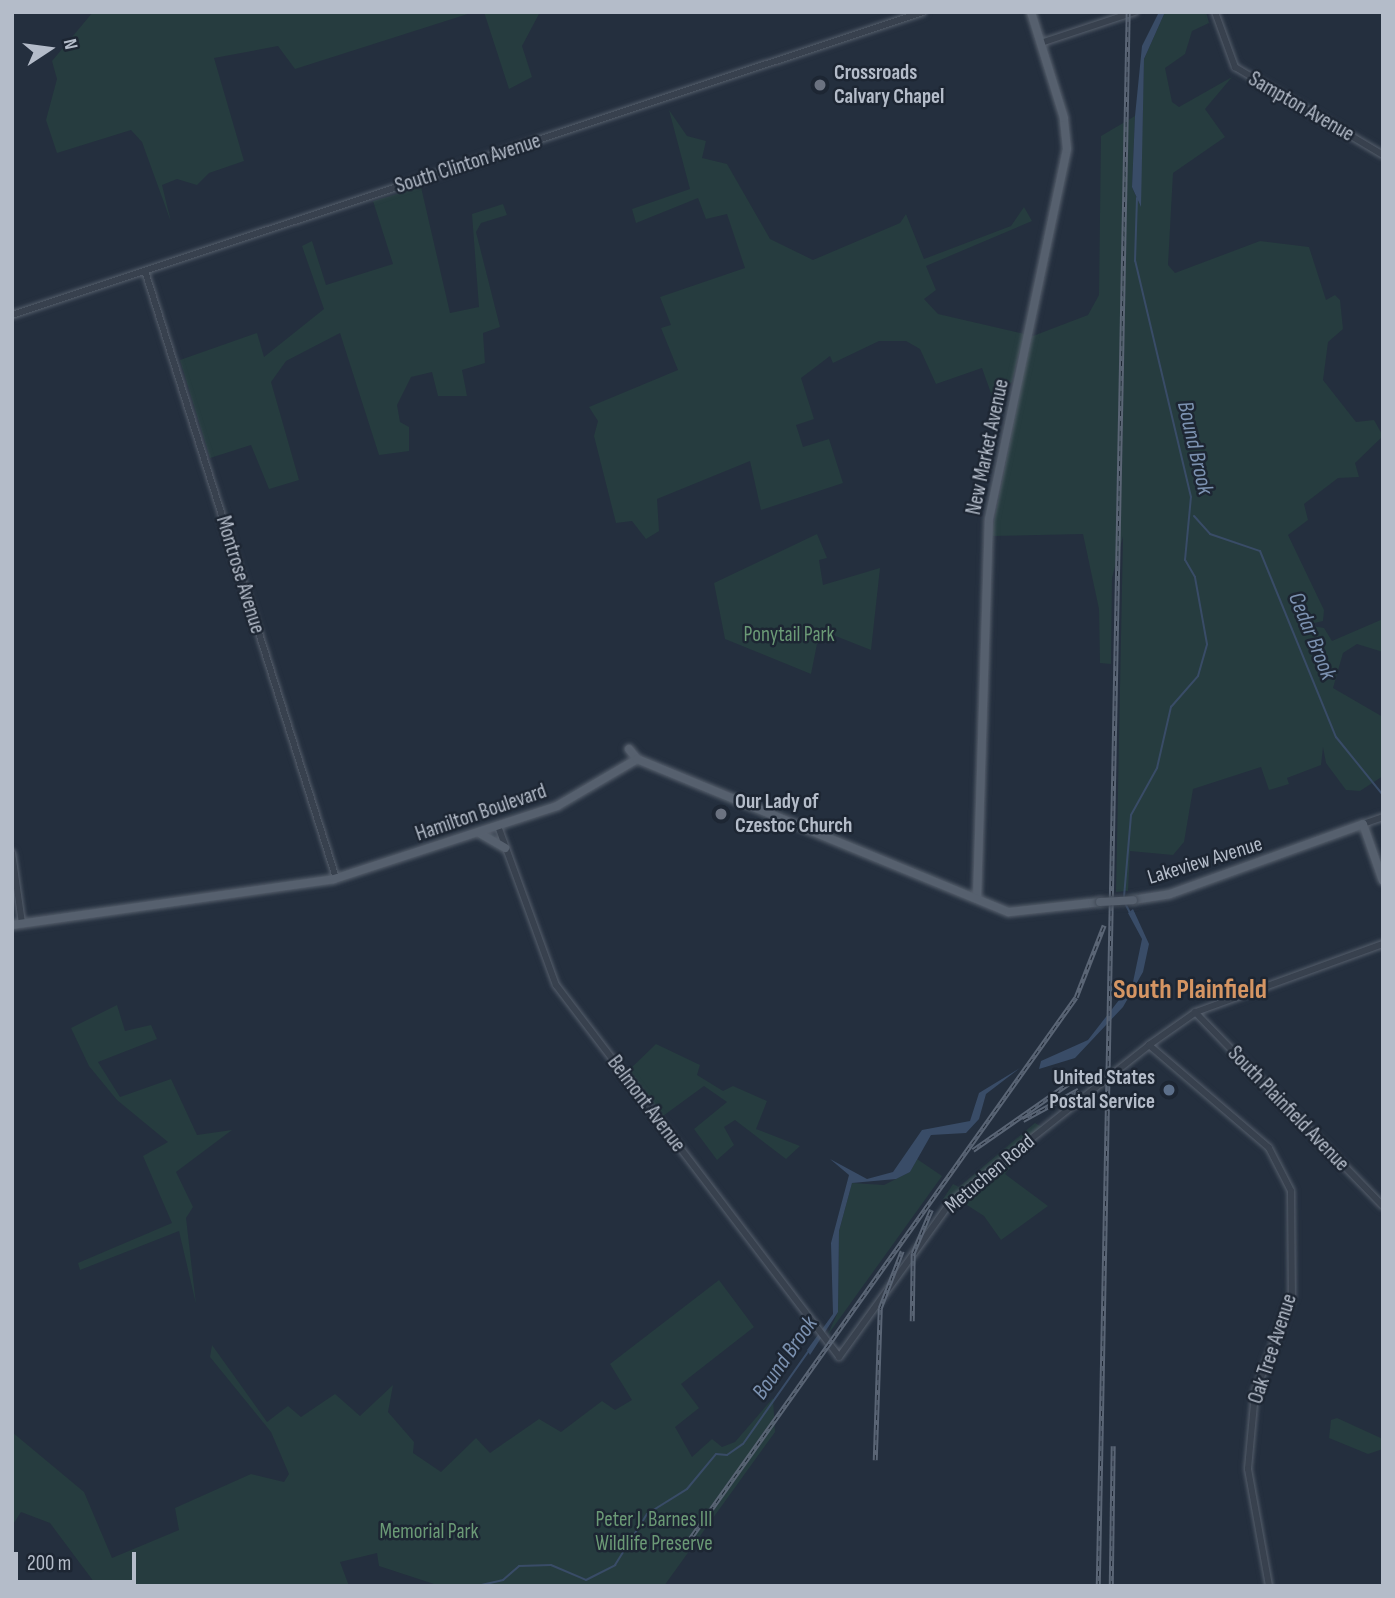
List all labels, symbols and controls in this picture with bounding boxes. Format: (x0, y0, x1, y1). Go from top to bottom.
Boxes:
north arrow (14, 14, 84, 84)
text: N (58, 37, 82, 52)
place label: Crossroads Calvary Chapel (834, 60, 944, 110)
street label: Sampton Avenue (1244, 67, 1358, 147)
marker: Crossroads Calvary Chapel (812, 77, 828, 93)
street label: South Clinton Avenue (392, 129, 544, 199)
street label: New Market Avenue (961, 377, 1015, 517)
water label: Bound Brook (1171, 399, 1219, 497)
street label: Montrose Avenue (210, 513, 270, 637)
water label: Cedar Brook (1282, 588, 1342, 684)
park label: Ponytail Park (743, 622, 835, 648)
street label: Hamilton Boulevard (412, 779, 550, 847)
place label: Our Lady of Czestoc Church (735, 789, 852, 839)
marker: Our Lady of Czestoc Church (713, 806, 729, 822)
street label: Lakeview Avenue (1145, 832, 1265, 890)
district label: South Plainfield (1113, 973, 1267, 1007)
street label: South Plainfield Avenue (1222, 1041, 1354, 1177)
street label: Belmont Avenue (602, 1051, 690, 1157)
place label: United States Postal Service (1049, 1065, 1155, 1115)
marker: United States Postal Service (1161, 1082, 1177, 1098)
street label: Metuchen Road (940, 1129, 1040, 1219)
street label: Oak Tree Avenue (1243, 1291, 1303, 1407)
water label: Bound Brook (746, 1311, 824, 1405)
park label: Peter J. Barnes III Wildlife Preserve (595, 1507, 713, 1557)
park label: Memorial Park (379, 1519, 479, 1545)
scale bar (18, 1538, 140, 1582)
text: 200 m (27, 1551, 71, 1576)

